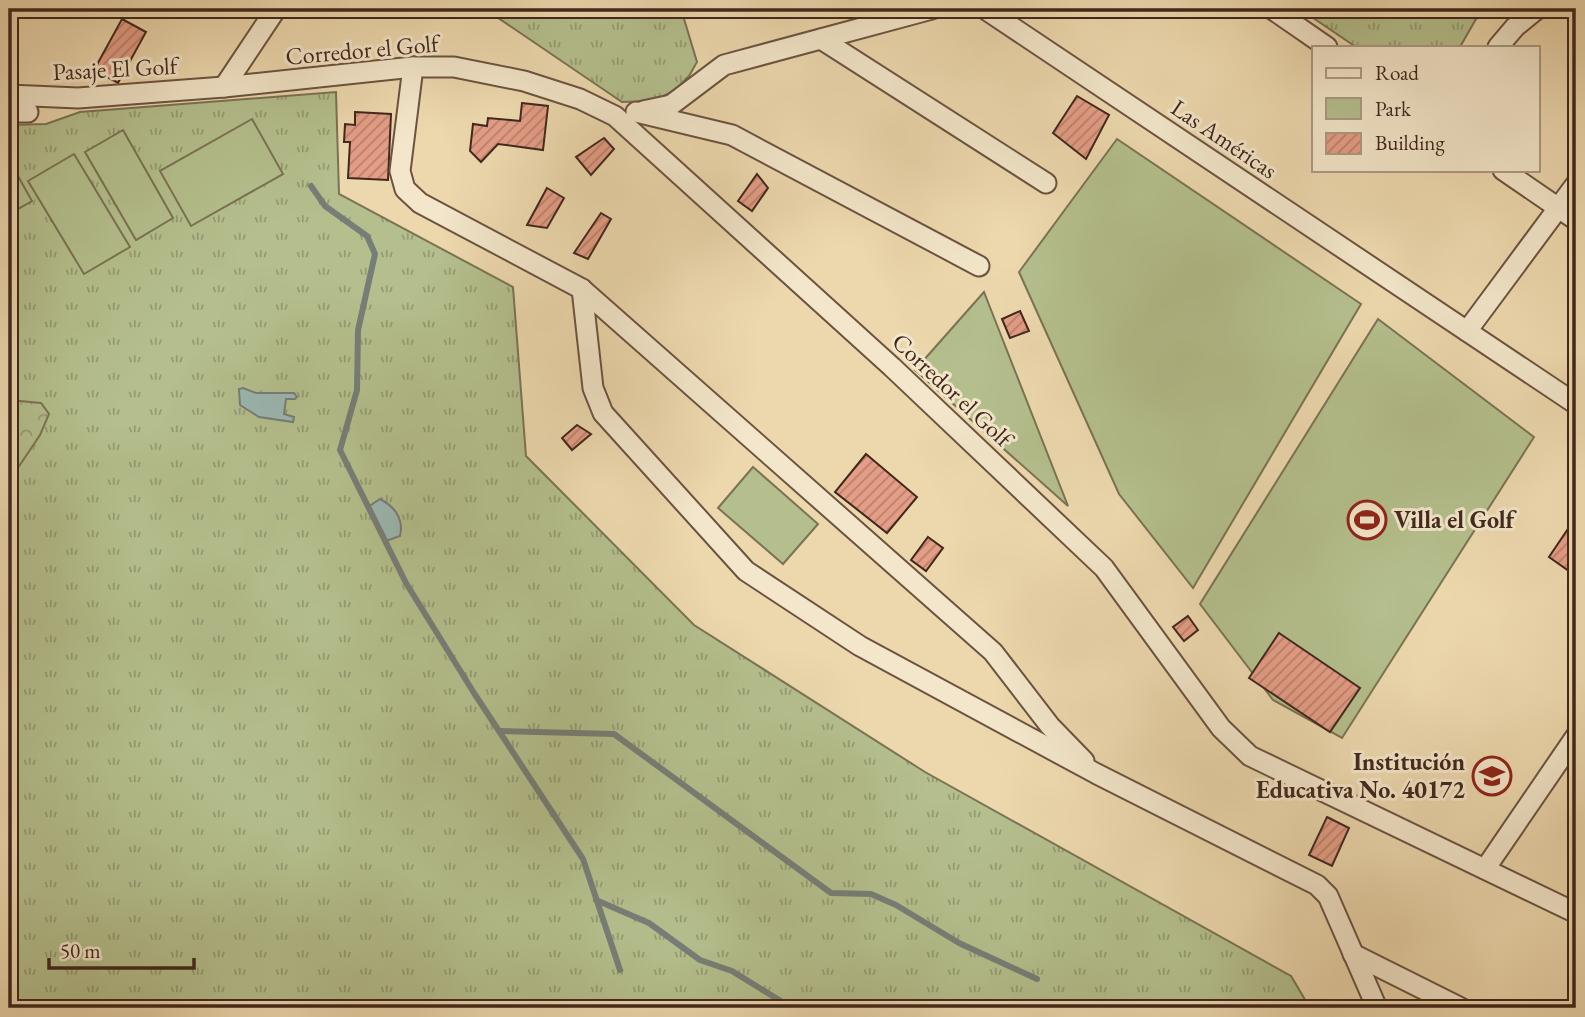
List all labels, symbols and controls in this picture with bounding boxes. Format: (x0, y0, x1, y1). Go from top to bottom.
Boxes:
street label: Corredor el Golf (284, 27, 443, 72)
legend (1312, 46, 1540, 172)
street label: Pasaje El Golf (52, 50, 181, 87)
text: Road (1375, 59, 1419, 86)
street label: Las Américas (1165, 92, 1283, 185)
text: Park (1375, 95, 1412, 122)
text: Building (1375, 129, 1445, 156)
street label: Corredor el Golf (886, 326, 1021, 456)
sports icon: Villa el Golf (1346, 499, 1388, 541)
place label: Villa el Golf (1394, 504, 1518, 535)
place label: Institución Educativa No. 40172 (1256, 746, 1465, 805)
school or university icon: Institución Educativa No. 40172 (1471, 755, 1513, 797)
scale bar (49, 926, 194, 970)
text: 50 m (60, 937, 101, 964)

